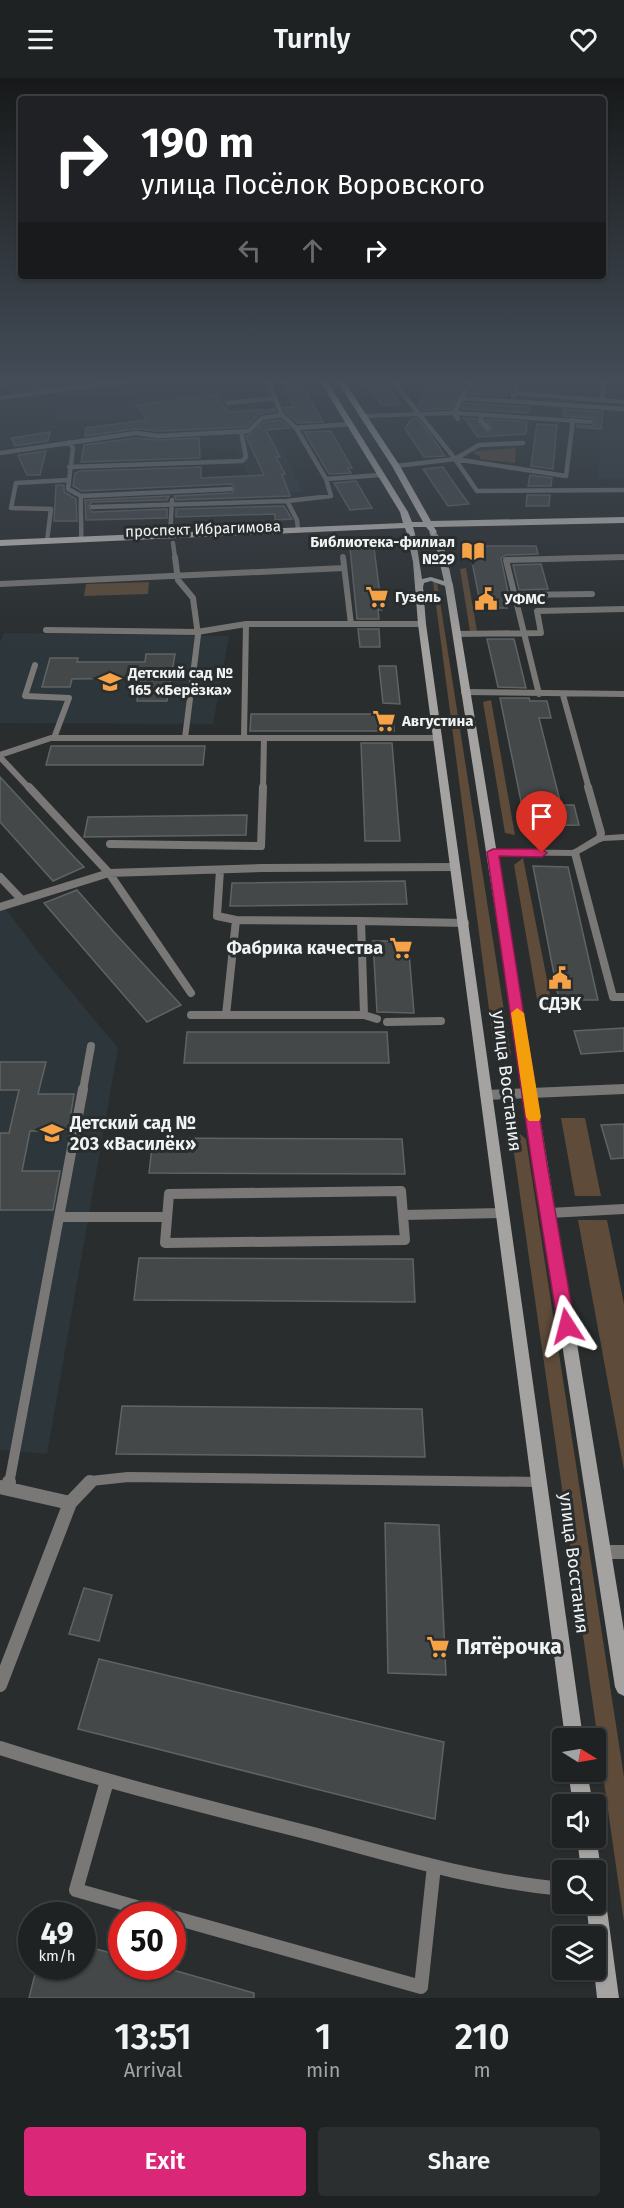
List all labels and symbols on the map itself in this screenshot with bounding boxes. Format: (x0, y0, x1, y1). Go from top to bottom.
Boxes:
street label: проспект Ибрагимова (125, 517, 281, 541)
place label: Библиотека-филиал №29 (310, 533, 455, 568)
library icon: Библиотека-филиал №29 (460, 538, 486, 564)
supermarket icon: Гузель (364, 584, 390, 610)
public building icon: УФМС (473, 586, 499, 612)
place label: Гузель (395, 588, 441, 606)
place label: УФМС (503, 590, 546, 608)
place label: Детский сад № 165 «Берёзка» (127, 664, 233, 699)
school or university icon: Детский сад № 165 «Берёзка» (97, 669, 123, 695)
supermarket icon: Августина (371, 708, 397, 734)
place label: Августина (401, 712, 474, 730)
pin (516, 791, 567, 853)
supermarket icon: Фабрика качества (388, 935, 414, 961)
place label: Фабрика качества (226, 937, 383, 959)
public building icon: СДЭК (547, 965, 573, 991)
place label: СДЭК (539, 993, 582, 1015)
street label: улица Восстания (487, 1009, 527, 1153)
place label: Детский сад № 203 «Василёк» (69, 1112, 196, 1155)
school or university icon: Детский сад № 203 «Василёк» (39, 1120, 65, 1146)
position arrow (535, 1294, 599, 1358)
street label: улица Восстания (554, 1491, 594, 1635)
supermarket icon: Пятёрочка (425, 1634, 451, 1660)
place label: Пятёрочка (456, 1634, 562, 1660)
north arrow (552, 1728, 606, 1782)
speed limit sign: 50 (108, 1902, 186, 1980)

